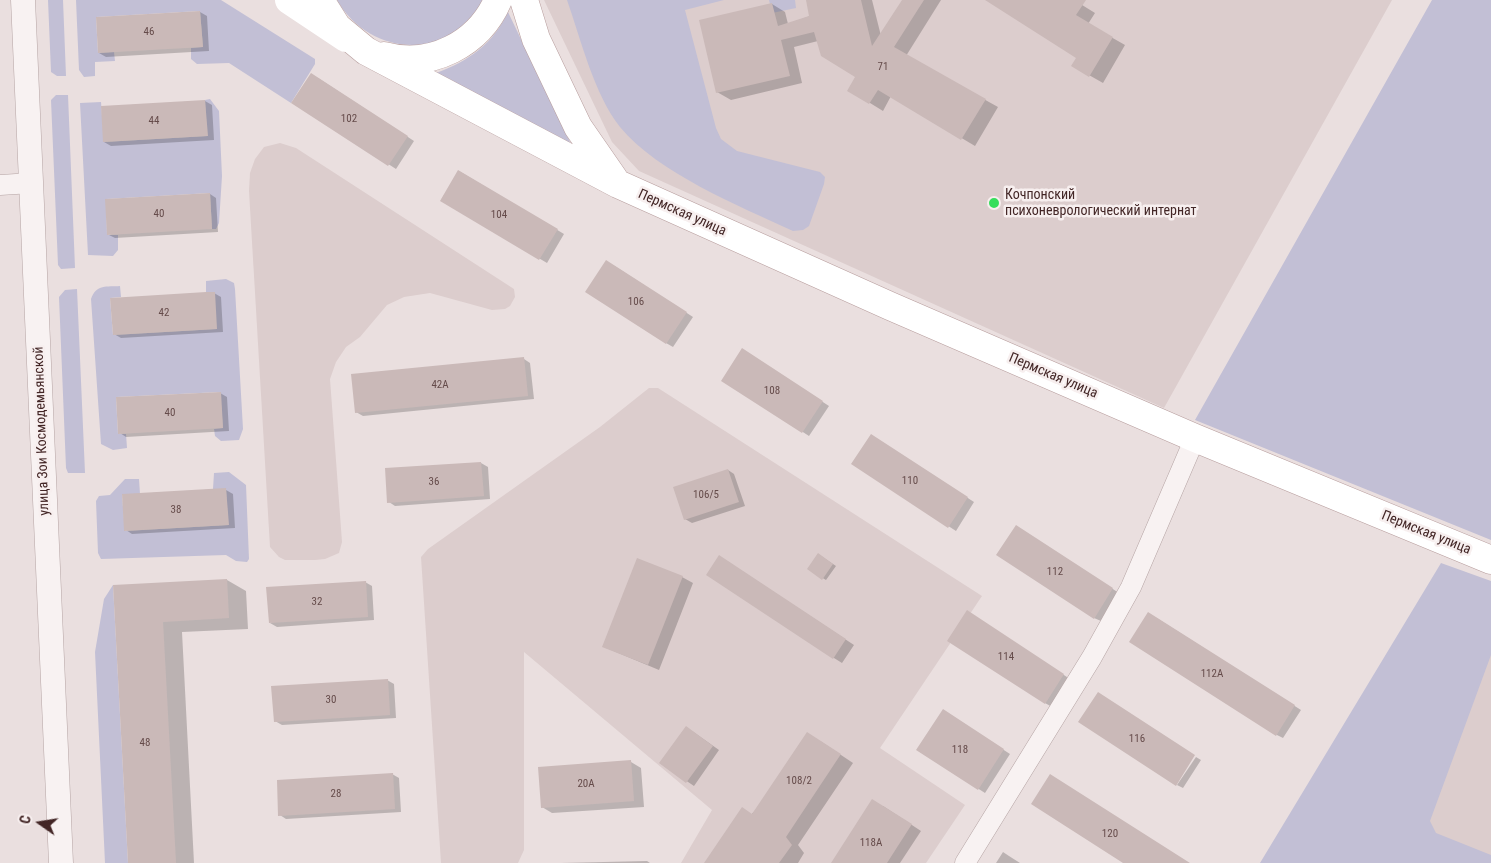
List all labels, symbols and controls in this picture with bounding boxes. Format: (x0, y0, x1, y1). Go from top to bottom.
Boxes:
house number: 46 (144, 25, 154, 39)
house number: 71 (878, 60, 888, 74)
house number: 102 (341, 112, 357, 126)
house number: 44 (149, 114, 159, 128)
street label: Пермская улица (635, 186, 729, 240)
place label: Кочпонский психоневрологический интернат (1005, 187, 1197, 220)
marker: Кочпонский психоневрологический интернат (987, 196, 1001, 210)
house number: 40 (154, 207, 164, 221)
house number: 104 (491, 208, 507, 222)
house number: 106 (628, 295, 644, 309)
house number: 42 (159, 306, 169, 320)
street label: улица Зои Космодемьянской (31, 346, 53, 516)
street label: Пермская улица (1006, 350, 1100, 402)
house number: 42А (431, 378, 449, 392)
house number: 108 (764, 384, 780, 398)
house number: 40 (165, 406, 175, 420)
house number: 110 (902, 474, 918, 488)
house number: 36 (429, 475, 439, 489)
house number: 106/5 (693, 488, 719, 502)
house number: 38 (171, 503, 181, 517)
street label: Пермская улица (1379, 507, 1473, 559)
house number: 112 (1047, 565, 1063, 579)
house number: 32 (312, 595, 322, 609)
house number: 114 (998, 650, 1014, 664)
house number: 112А (1201, 667, 1223, 681)
house number: 30 (326, 693, 336, 707)
house number: 116 (1129, 732, 1145, 746)
house number: 48 (140, 736, 150, 750)
house number: 118 (952, 743, 968, 757)
house number: 108/2 (786, 774, 812, 788)
house number: 20А (577, 777, 595, 791)
house number: 28 (331, 787, 341, 801)
north arrow (15, 798, 65, 848)
text: С (17, 814, 34, 825)
house number: 120 (1102, 827, 1118, 841)
house number: 118А (860, 836, 882, 850)

